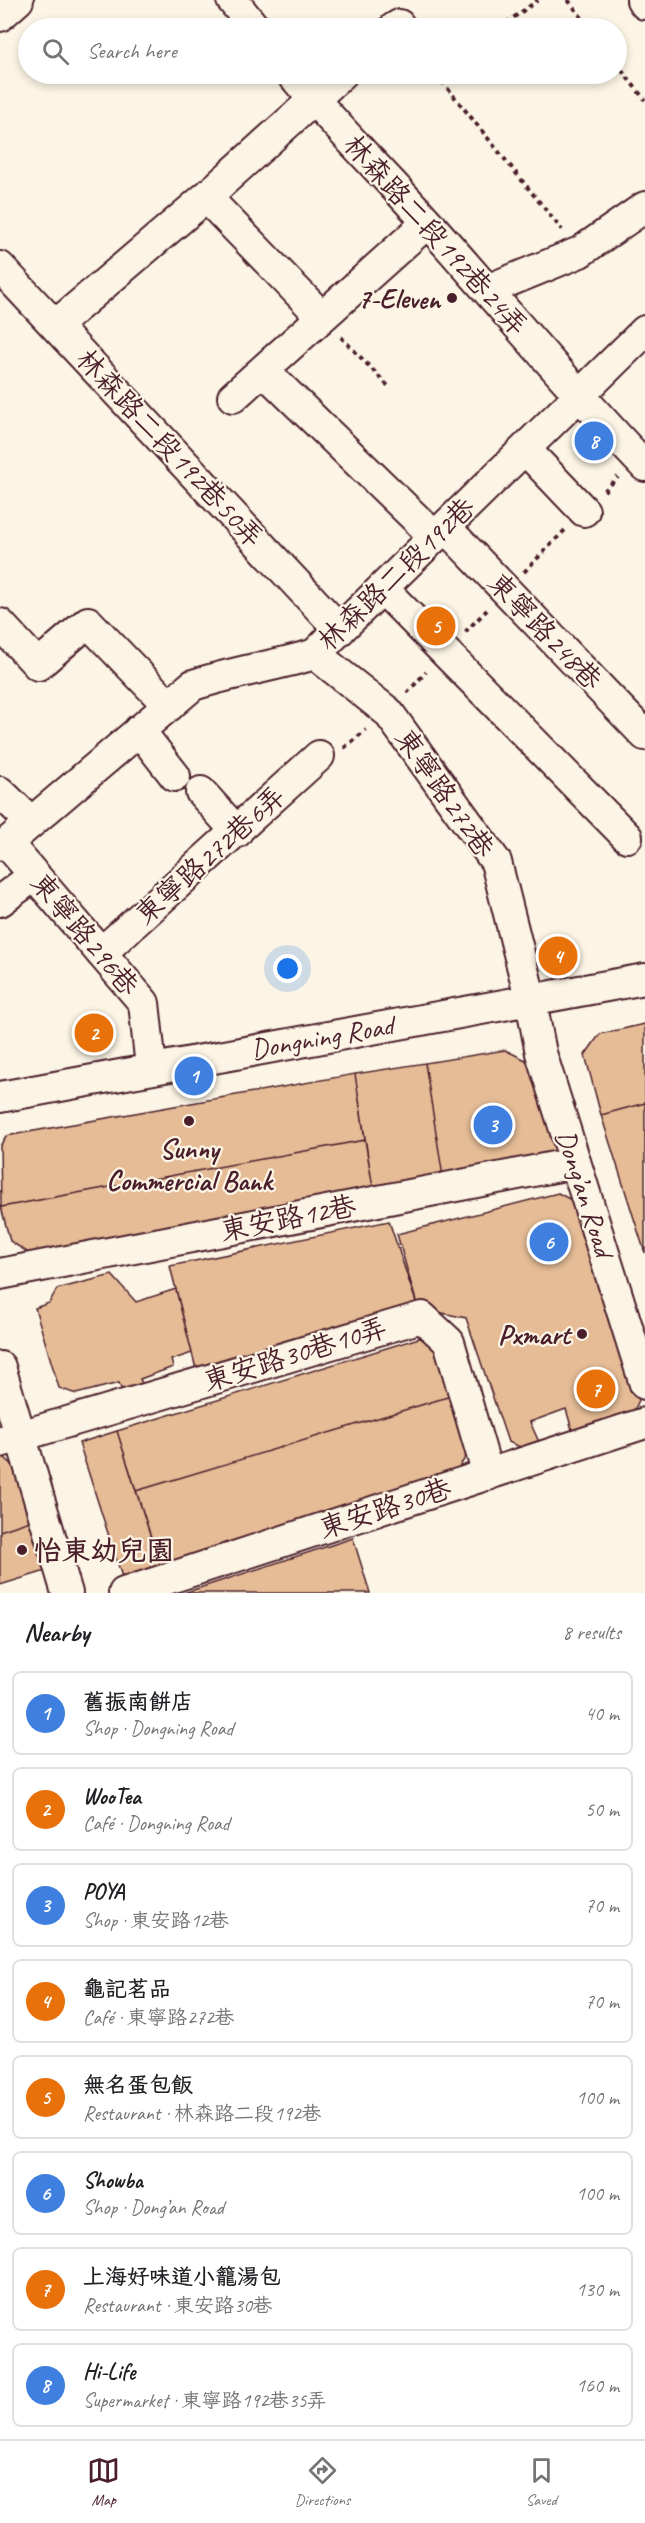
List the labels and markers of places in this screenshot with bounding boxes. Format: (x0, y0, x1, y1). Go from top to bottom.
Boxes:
place label: 7-Eleven (358, 281, 442, 316)
marker: 7-Eleven (445, 291, 459, 305)
pin: 8 (574, 418, 614, 464)
pin: 5 (416, 604, 456, 648)
pin: 4 (538, 934, 578, 978)
pin: 2 (74, 1010, 113, 1056)
pin: 1 (174, 1054, 214, 1098)
pin: 3 (474, 1102, 512, 1148)
marker: Sunny Commercial Bank (182, 1114, 196, 1128)
place label: Sunny Commercial Bank (106, 1131, 274, 1198)
pin: 6 (530, 1220, 568, 1264)
place label: Pxmart (498, 1317, 573, 1352)
marker: Pxmart (575, 1327, 589, 1341)
pin: 7 (576, 1366, 616, 1412)
place label: 怡東幼兒園 (34, 1533, 174, 1568)
marker: 怡東幼兒園 (15, 1543, 29, 1557)

